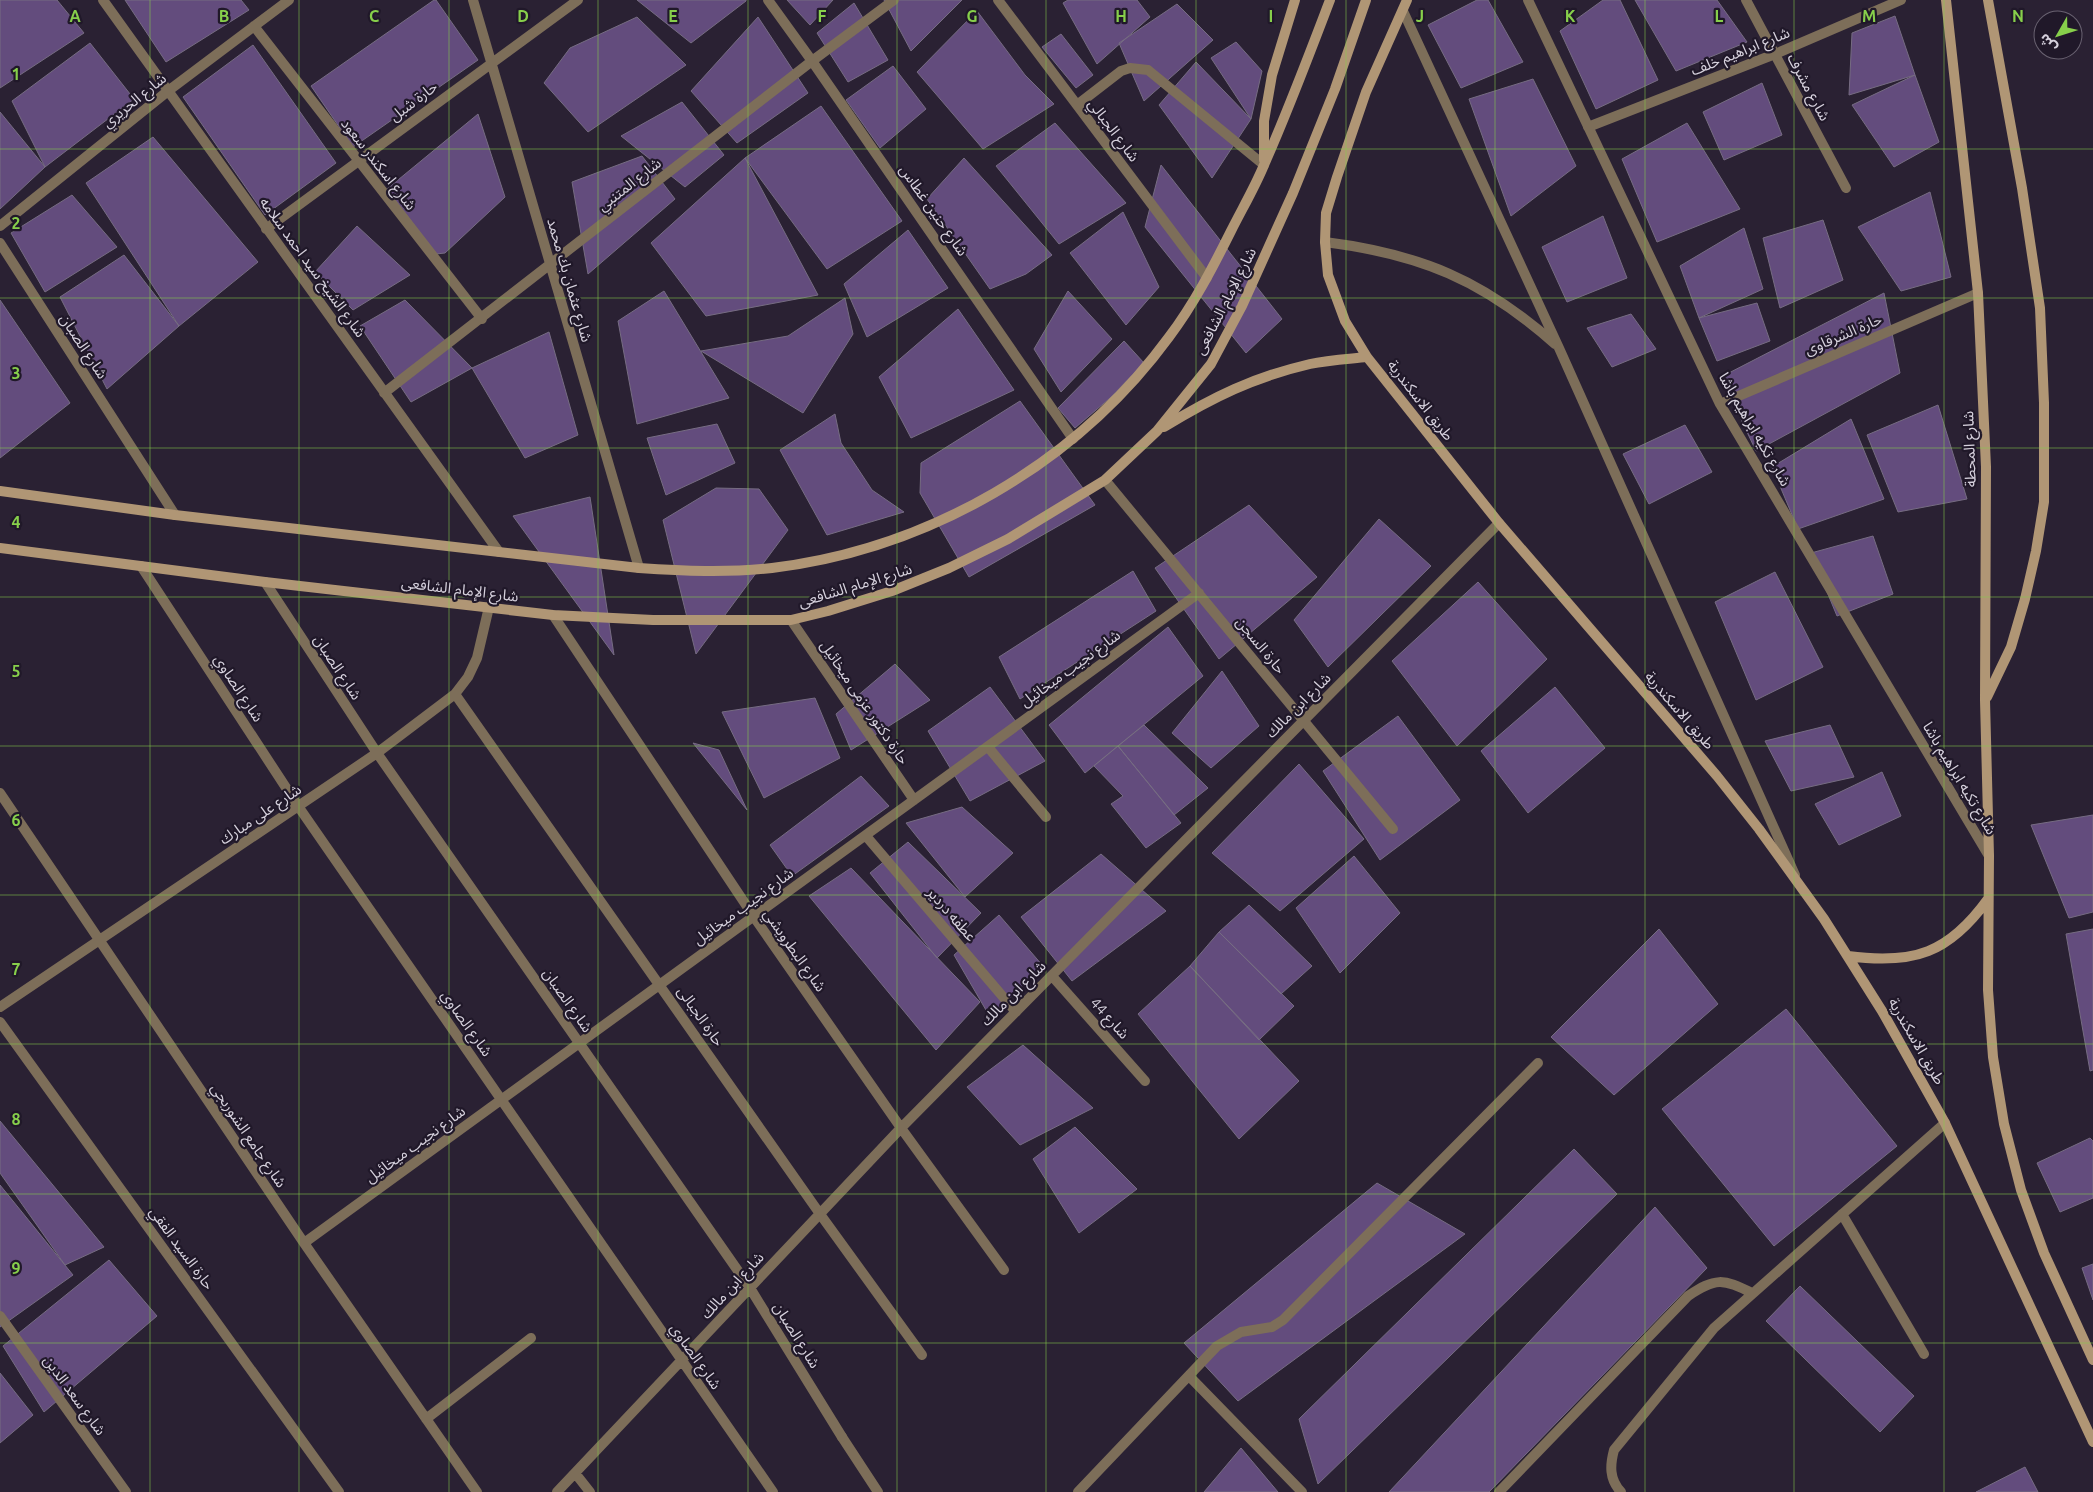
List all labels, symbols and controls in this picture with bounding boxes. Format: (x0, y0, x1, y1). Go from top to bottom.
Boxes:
text: A (69, 7, 81, 25)
text: B (219, 7, 229, 25)
text: C (369, 7, 379, 25)
text: D (517, 7, 529, 25)
text: E (668, 7, 678, 25)
text: F (818, 7, 827, 25)
text: G (966, 7, 978, 25)
text: H (1115, 7, 1127, 25)
text: I (1269, 7, 1273, 25)
text: J (1416, 7, 1424, 25)
text: K (1565, 7, 1576, 25)
text: L (1715, 7, 1724, 25)
text: M (1862, 7, 1876, 25)
text: N (2012, 7, 2024, 25)
north arrow (2033, 10, 2083, 60)
street label: شارع ابراهيم خلف (1688, 23, 1794, 82)
text: ش (2036, 31, 2060, 56)
street label: شارع مشرف (1781, 51, 1834, 126)
text: 1 (11, 65, 21, 83)
street label: شارع الحريري (99, 69, 172, 134)
street label: حارة شبل (386, 77, 441, 125)
street label: شارع الجبالي (1082, 95, 1143, 167)
street label: شارع اسكندر سعود (335, 115, 420, 216)
street label: شارع المتنبي (594, 154, 667, 217)
street label: شارع حنين غطاس (893, 161, 972, 261)
street label: شارع الشيخ سيد احمد سلامه (253, 194, 370, 343)
text: 2 (11, 214, 21, 232)
street label: شارع عثمان بك محمد (540, 216, 596, 345)
street label: شارع الإمام الشافعى (1191, 244, 1263, 359)
street label: شارع الصبان (53, 310, 111, 384)
street label: حارة الشرقاوى (1802, 310, 1885, 359)
street label: طريق الاسكندرية (1383, 356, 1458, 445)
text: 3 (11, 364, 21, 382)
street label: شارع تكيه ابراهيم باشا (1712, 369, 1795, 491)
street label: شارع المحطة (1959, 410, 1983, 487)
text: 4 (11, 513, 21, 531)
street label: شارع الإمام الشافعى (796, 560, 915, 614)
street label: شارع الإمام الشافعى (400, 573, 520, 609)
street label: حارة السجن (1232, 613, 1289, 678)
street label: شارع نجيب ميخائيل (1017, 626, 1126, 713)
street label: شارع الصبان (307, 631, 365, 705)
street label: حارة دكتور عزمى ميخائيل (816, 637, 913, 768)
street label: شارع الصاوي (208, 651, 267, 727)
text: 5 (11, 662, 21, 680)
street label: طريق الاسكندرية (1640, 668, 1718, 754)
street label: شارع ابن مالك (1262, 669, 1337, 744)
street label: شارع تكيه ابراهيم باشا (1916, 719, 2000, 840)
street label: شارع على مبارك (216, 780, 307, 851)
text: 6 (11, 811, 21, 829)
street label: شارع نجيب ميخائيل (690, 864, 799, 951)
street label: عطفه دردير (922, 883, 980, 946)
street label: شارع البطرويشي (757, 905, 830, 997)
street label: شارع ابن مالك (977, 957, 1052, 1032)
text: 7 (11, 960, 21, 978)
street label: شارع الصبان (536, 965, 596, 1038)
street label: حارة الجبالى (673, 983, 728, 1050)
street label: شارع الصاوي (435, 987, 496, 1062)
street label: شارع 44 (1084, 994, 1133, 1045)
street label: طريق الاسكندرية (1884, 995, 1949, 1088)
street label: شارع جامع الشوربجي (204, 1080, 290, 1193)
street label: شارع نجيب ميخائيل (362, 1102, 471, 1189)
text: 8 (11, 1110, 21, 1128)
street label: حارة السيد الفقي (143, 1203, 218, 1295)
street label: شارع ابن مالك (697, 1248, 770, 1324)
text: 9 (11, 1259, 21, 1277)
street label: شارع الصبان (767, 1299, 824, 1373)
street label: شارع الصاوي (664, 1320, 725, 1395)
street label: شارع سعد الدين (37, 1352, 110, 1441)

